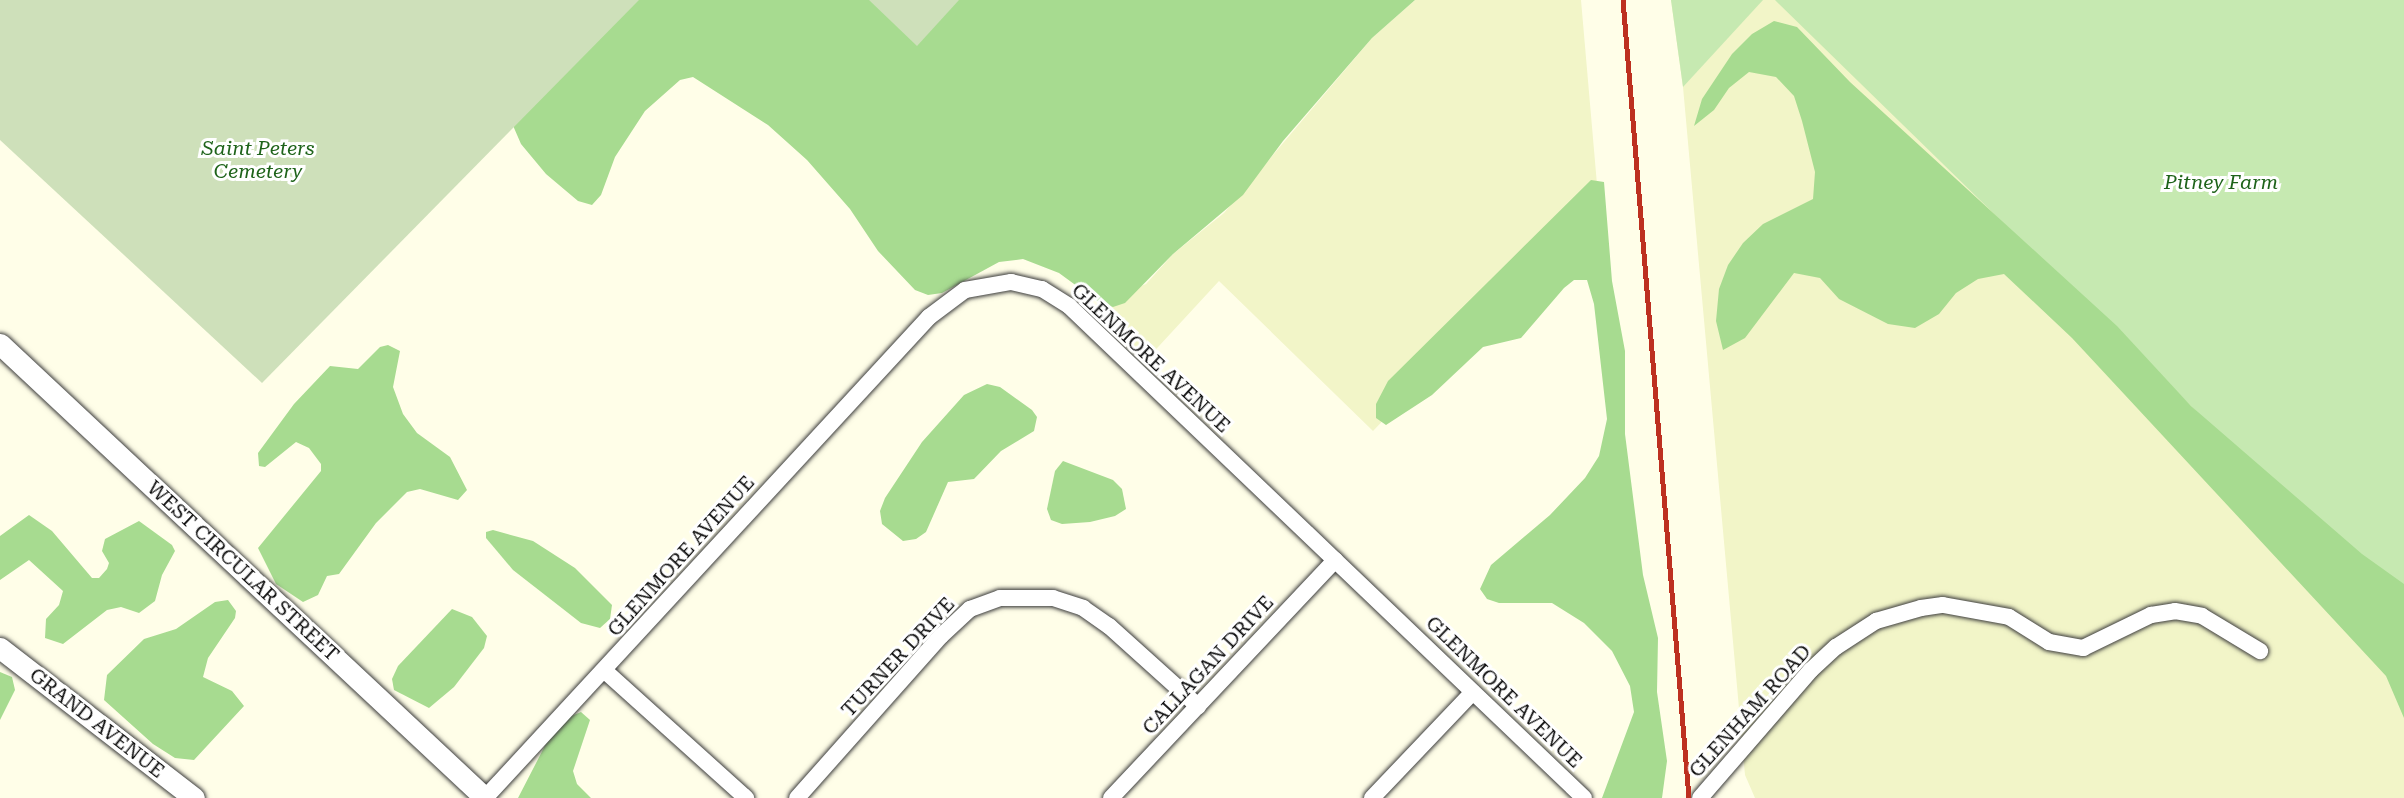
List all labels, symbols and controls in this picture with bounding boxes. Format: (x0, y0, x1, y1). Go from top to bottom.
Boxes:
park label: Saint Peters Cemetery (202, 136, 314, 183)
park label: Pitney Farm (2164, 170, 2278, 194)
street label: GLENMORE AVENUE (1067, 278, 1235, 438)
street label: GLENMORE AVENUE (603, 471, 759, 641)
street label: WEST CIRCULAR STREET (142, 476, 344, 666)
street label: CALLAGAN DRIVE (1137, 591, 1279, 739)
street label: TURNER DRIVE (836, 592, 960, 722)
street label: GLENMORE AVENUE (1421, 611, 1587, 773)
street label: GLENHAM ROAD (1684, 640, 1816, 782)
street label: GRAND AVENUE (25, 663, 169, 783)

